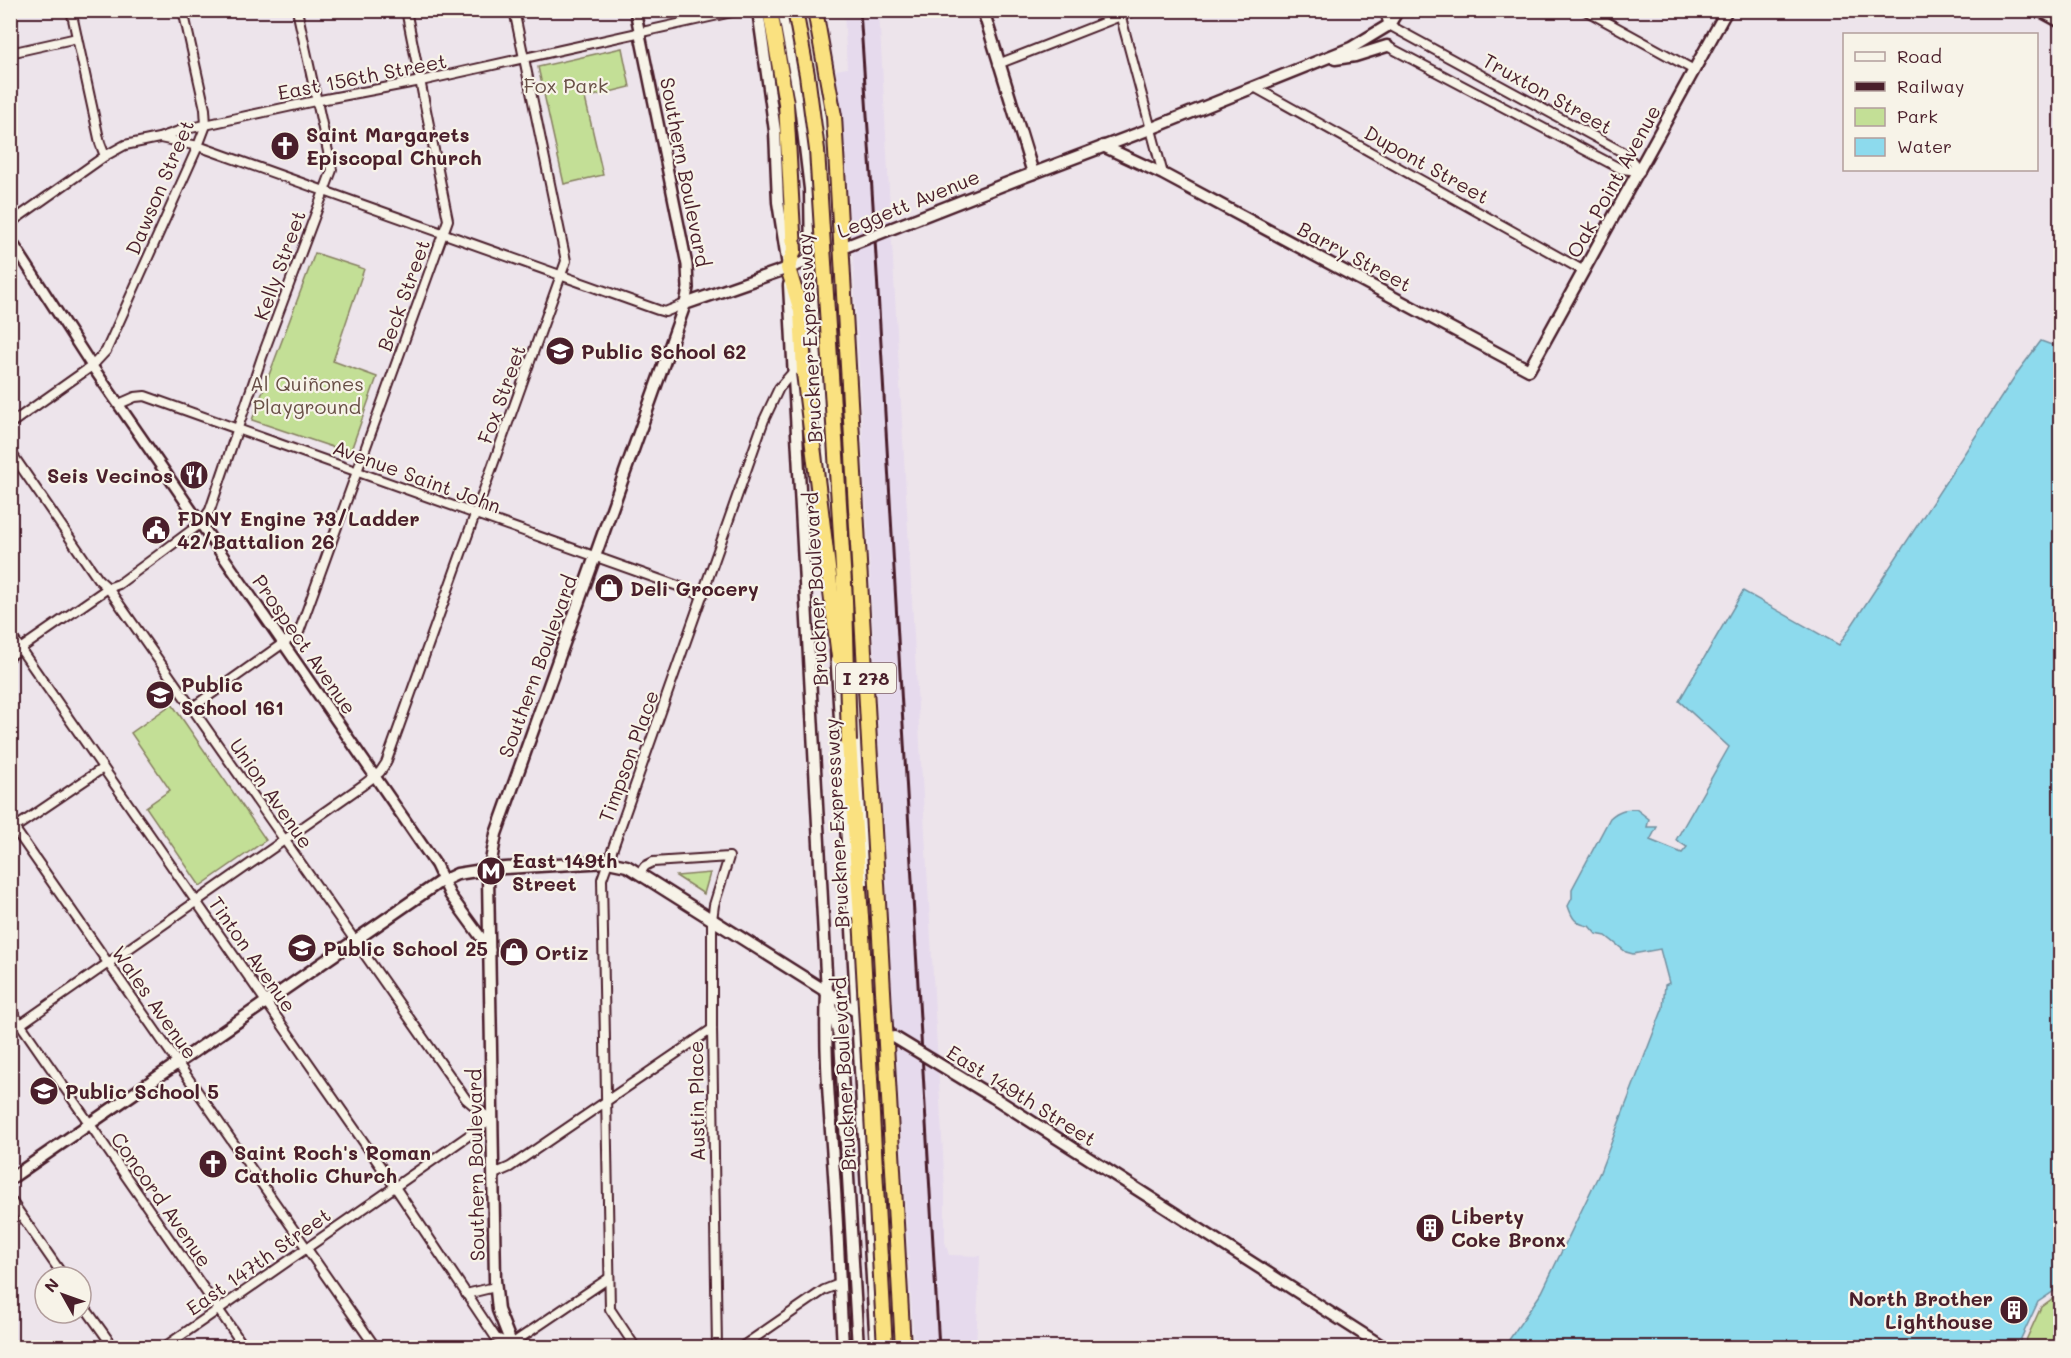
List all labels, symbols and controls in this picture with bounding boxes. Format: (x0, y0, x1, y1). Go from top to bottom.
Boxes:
legend (1843, 33, 2038, 171)
text: Road (1897, 44, 1942, 68)
street label: East 156th Street (275, 47, 449, 105)
street label: Truxton Street (1479, 47, 1617, 139)
park label: Fox Park (524, 72, 608, 98)
text: Railway (1897, 74, 1964, 98)
street label: Southern Boulevard (655, 75, 717, 269)
street label: Oak Point Avenue (1560, 100, 1666, 262)
text: Park (1897, 104, 1938, 128)
street label: Dawson Street (119, 115, 199, 259)
street label: Dupont Street (1360, 119, 1494, 209)
place label: Saint Margarets Episcopal Church (306, 121, 482, 170)
church icon: Saint Margarets Episcopal Church (269, 130, 301, 162)
text: Water (1897, 134, 1952, 158)
street label: Leggett Avenue (833, 163, 983, 243)
street label: Kelly Street (247, 206, 311, 324)
street label: Barry Street (1294, 215, 1416, 297)
street label: Bruckner Expressway (791, 232, 827, 444)
street label: Beck Street (371, 235, 435, 355)
school or university icon: Public School 62 (544, 335, 576, 367)
place label: Public School 62 (581, 338, 746, 364)
street label: Fox Street (471, 341, 531, 447)
park label: Al Quiñones Playground (250, 370, 364, 419)
street label: Avenue Saint John (329, 434, 505, 518)
restaurant icon: Seis Vecinos (178, 459, 210, 491)
place label: Seis Vecinos (47, 462, 173, 488)
street label: Bruckner Boulevard (797, 491, 833, 687)
place label: FDNY Engine 73/Ladder 42/Battalion 26 (177, 505, 420, 554)
public building icon: FDNY Engine 73/Ladder 42/Battalion 26 (140, 514, 172, 546)
street label: Prospect Avenue (247, 569, 363, 719)
street label: Southern Boulevard (492, 571, 582, 761)
shop icon: Deli Grocery (593, 572, 625, 604)
place label: Deli Grocery (630, 575, 759, 601)
road number: I 278 (836, 663, 896, 693)
place label: Public School 161 (181, 671, 284, 720)
school or university icon: Public School 161 (144, 679, 176, 711)
street label: Timpson Place (592, 687, 664, 825)
street label: Bruckner Expressway (818, 717, 854, 929)
street label: Union Avenue (224, 733, 320, 853)
place label: East 149th Street (512, 847, 617, 896)
metro station icon: East 149th Street (475, 855, 507, 887)
street label: Tinton Avenue (203, 891, 303, 1017)
school or university icon: Public School 25 (286, 932, 318, 964)
place label: Public School 25 (323, 935, 488, 961)
shop icon: Ortiz (498, 936, 530, 968)
place label: Ortiz (535, 939, 589, 965)
street label: Wales Avenue (106, 940, 204, 1064)
street label: Bruckner Boulevard (825, 976, 861, 1172)
street label: East 149th Street (942, 1039, 1102, 1151)
street label: Austin Place (682, 1040, 710, 1162)
street label: Southern Boulevard (460, 1069, 490, 1261)
school or university icon: Public School 5 (28, 1075, 60, 1107)
place label: Public School 5 (65, 1078, 219, 1104)
street label: Concord Avenue (106, 1126, 218, 1272)
place label: Saint Roch's Roman Catholic Church (234, 1139, 431, 1188)
church icon: Saint Roch's Roman Catholic Church (197, 1148, 229, 1180)
street label: East 147th Street (181, 1201, 335, 1321)
place label: Liberty Coke Bronx (1451, 1203, 1566, 1252)
building icon: Liberty Coke Bronx (1414, 1212, 1446, 1244)
north arrow (33, 1265, 93, 1325)
text: N (39, 1274, 63, 1296)
place label: North Brother Lighthouse (1849, 1285, 1993, 1334)
building icon: North Brother Lighthouse (1998, 1294, 2030, 1326)

